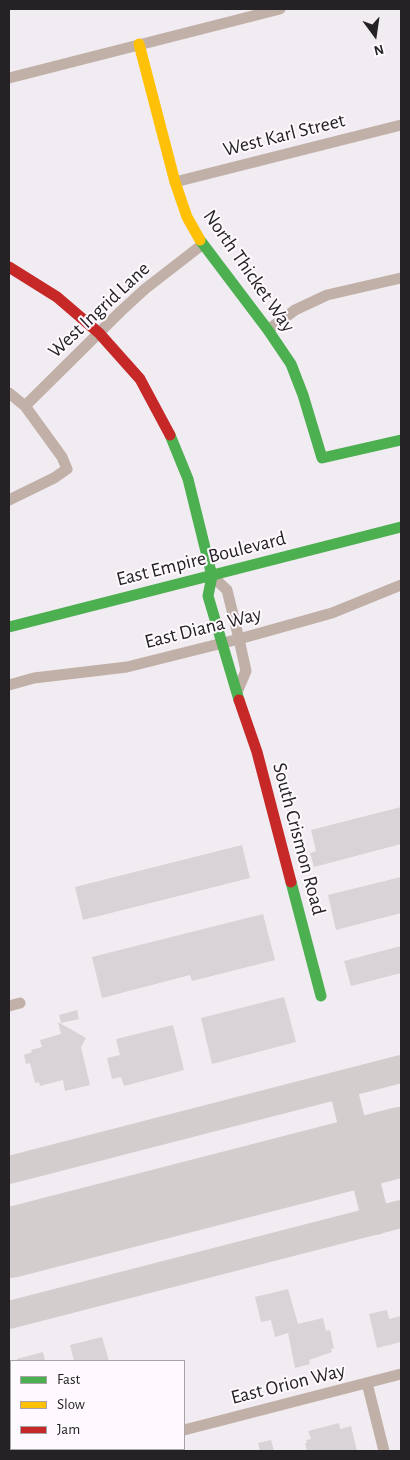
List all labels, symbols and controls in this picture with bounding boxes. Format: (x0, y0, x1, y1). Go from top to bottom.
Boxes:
north arrow (350, 10, 400, 60)
text: N (372, 42, 385, 58)
street label: West Karl Street (221, 108, 347, 162)
street label: North Thicket Way (198, 205, 300, 337)
street label: West Ingrid Lane (43, 257, 155, 363)
street label: East Empire Boulevard (114, 526, 288, 592)
street label: East Diana Way (142, 602, 264, 654)
street label: South Crismon Road (267, 760, 331, 918)
street label: East Orion Way (228, 1358, 348, 1410)
legend (10, 1360, 185, 1450)
text: Fast (57, 1372, 80, 1387)
text: Slow (57, 1397, 85, 1412)
text: Jam (57, 1422, 80, 1437)

